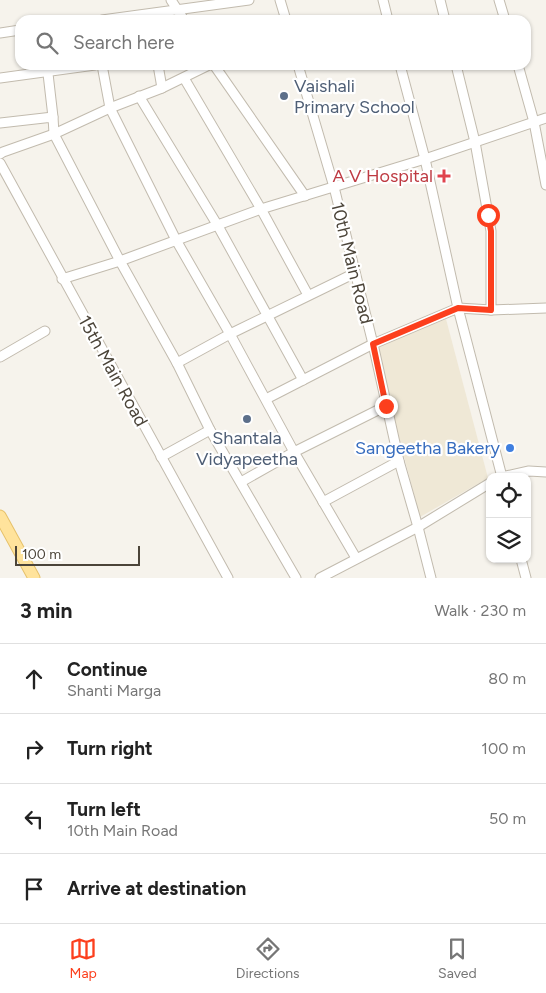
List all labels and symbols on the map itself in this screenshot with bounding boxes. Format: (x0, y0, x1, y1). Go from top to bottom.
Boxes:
place label: Vaishali Primary School (294, 75, 415, 118)
marker: Vaishali Primary School (278, 90, 290, 102)
place label: A V Hospital (332, 165, 433, 187)
marker: A V Hospital (437, 169, 451, 183)
street label: 10th Main Road (326, 200, 378, 326)
route start (477, 204, 500, 227)
street label: 15th Main Road (73, 312, 153, 430)
route end (375, 395, 398, 418)
marker: Shantala Vidyapeetha (241, 413, 253, 425)
place label: Shantala Vidyapeetha (196, 427, 298, 470)
place label: Sangeetha Bakery (355, 437, 501, 459)
marker: Sangeetha Bakery (504, 442, 516, 454)
scale bar (15, 543, 140, 566)

